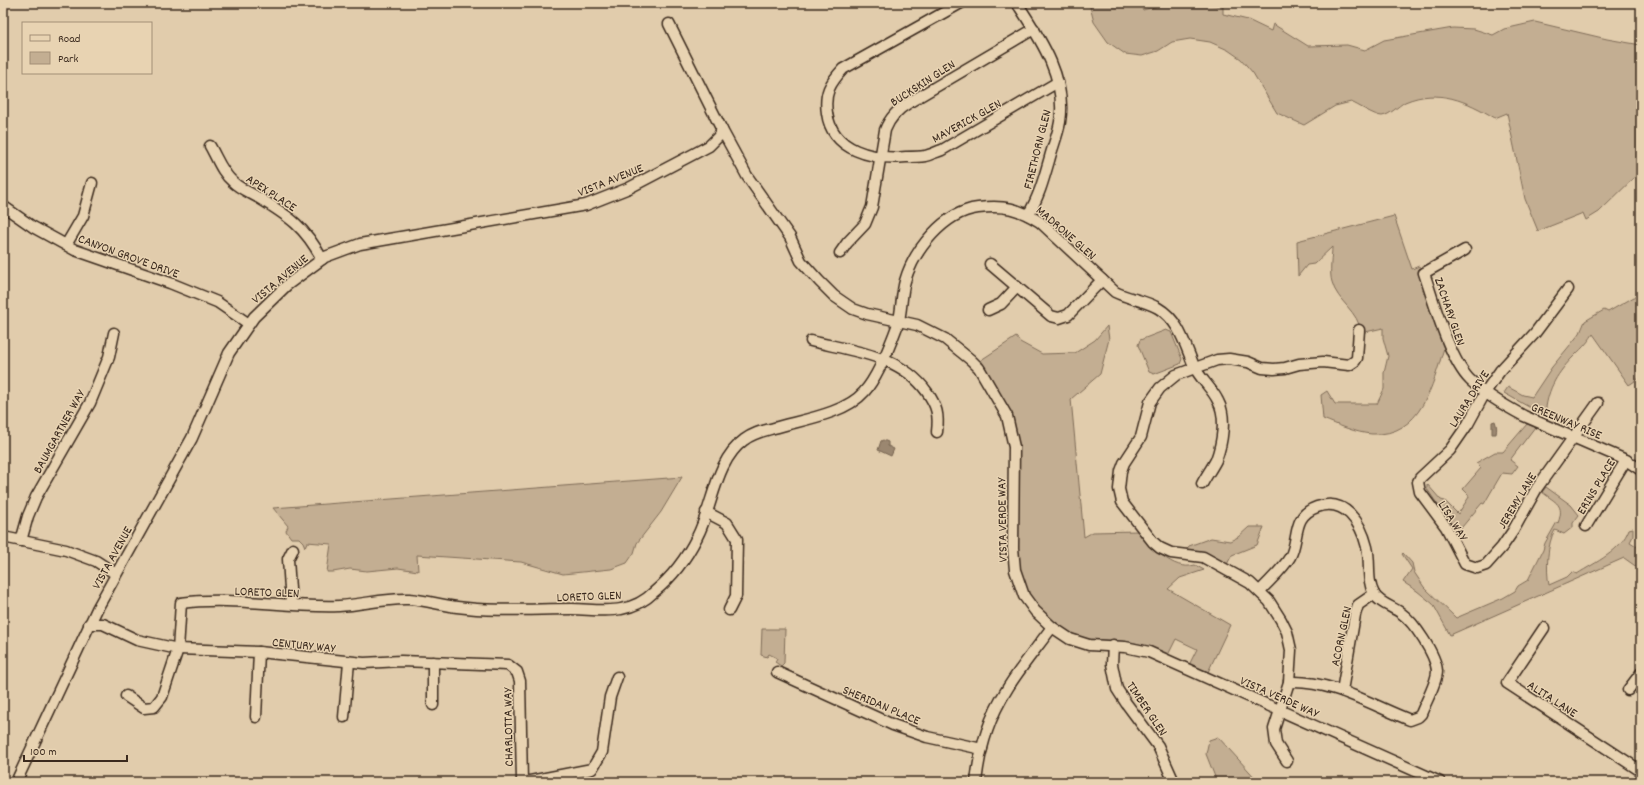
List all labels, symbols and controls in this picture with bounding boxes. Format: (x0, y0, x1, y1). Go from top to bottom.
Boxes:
legend (22, 22, 152, 74)
text: Road (58, 31, 80, 48)
text: Park (58, 51, 79, 68)
street label: BUCKSKIN GLEN (887, 56, 960, 112)
street label: MAVERICK GLEN (929, 95, 1005, 149)
street label: FIRETHORN GLEN (1019, 108, 1057, 191)
street label: VISTA AVENUE (575, 160, 647, 203)
street label: APEX PLACE (242, 171, 300, 218)
street label: MADRONE GLEN (1031, 202, 1100, 266)
street label: CANYON GROVE DRIVE (75, 230, 181, 284)
street label: VISTA AVENUE (248, 250, 313, 309)
street label: ZACHARY GLEN (1428, 275, 1469, 349)
street label: LAURA DRIVE (1445, 367, 1495, 432)
street label: BAUMGARTNER WAY (29, 386, 92, 478)
street label: GREENWAY RISE (1528, 399, 1605, 446)
street label: ERINS PLACE (1573, 456, 1621, 519)
street label: JEREMY LANE (1494, 469, 1543, 533)
street label: VISTA VERDE WAY (993, 476, 1014, 562)
street label: LISA WAY (1432, 497, 1472, 546)
street label: VISTA AVENUE (88, 523, 138, 593)
street label: LORETO GLEN (234, 583, 300, 604)
street label: LORETO GLEN (556, 587, 622, 608)
street label: ACORN GLEN (1327, 605, 1358, 668)
street label: CENTURY WAY (271, 634, 338, 659)
street label: VISTA VERDE WAY (1236, 672, 1323, 725)
street label: ALITA LANE (1523, 677, 1581, 723)
street label: TIMBER GLEN (1121, 678, 1171, 741)
street label: SHERIDAN PLACE (839, 681, 923, 731)
street label: CHARLOTTA WAY (499, 686, 520, 767)
scale bar (24, 737, 127, 763)
text: 100 m (30, 744, 57, 761)

